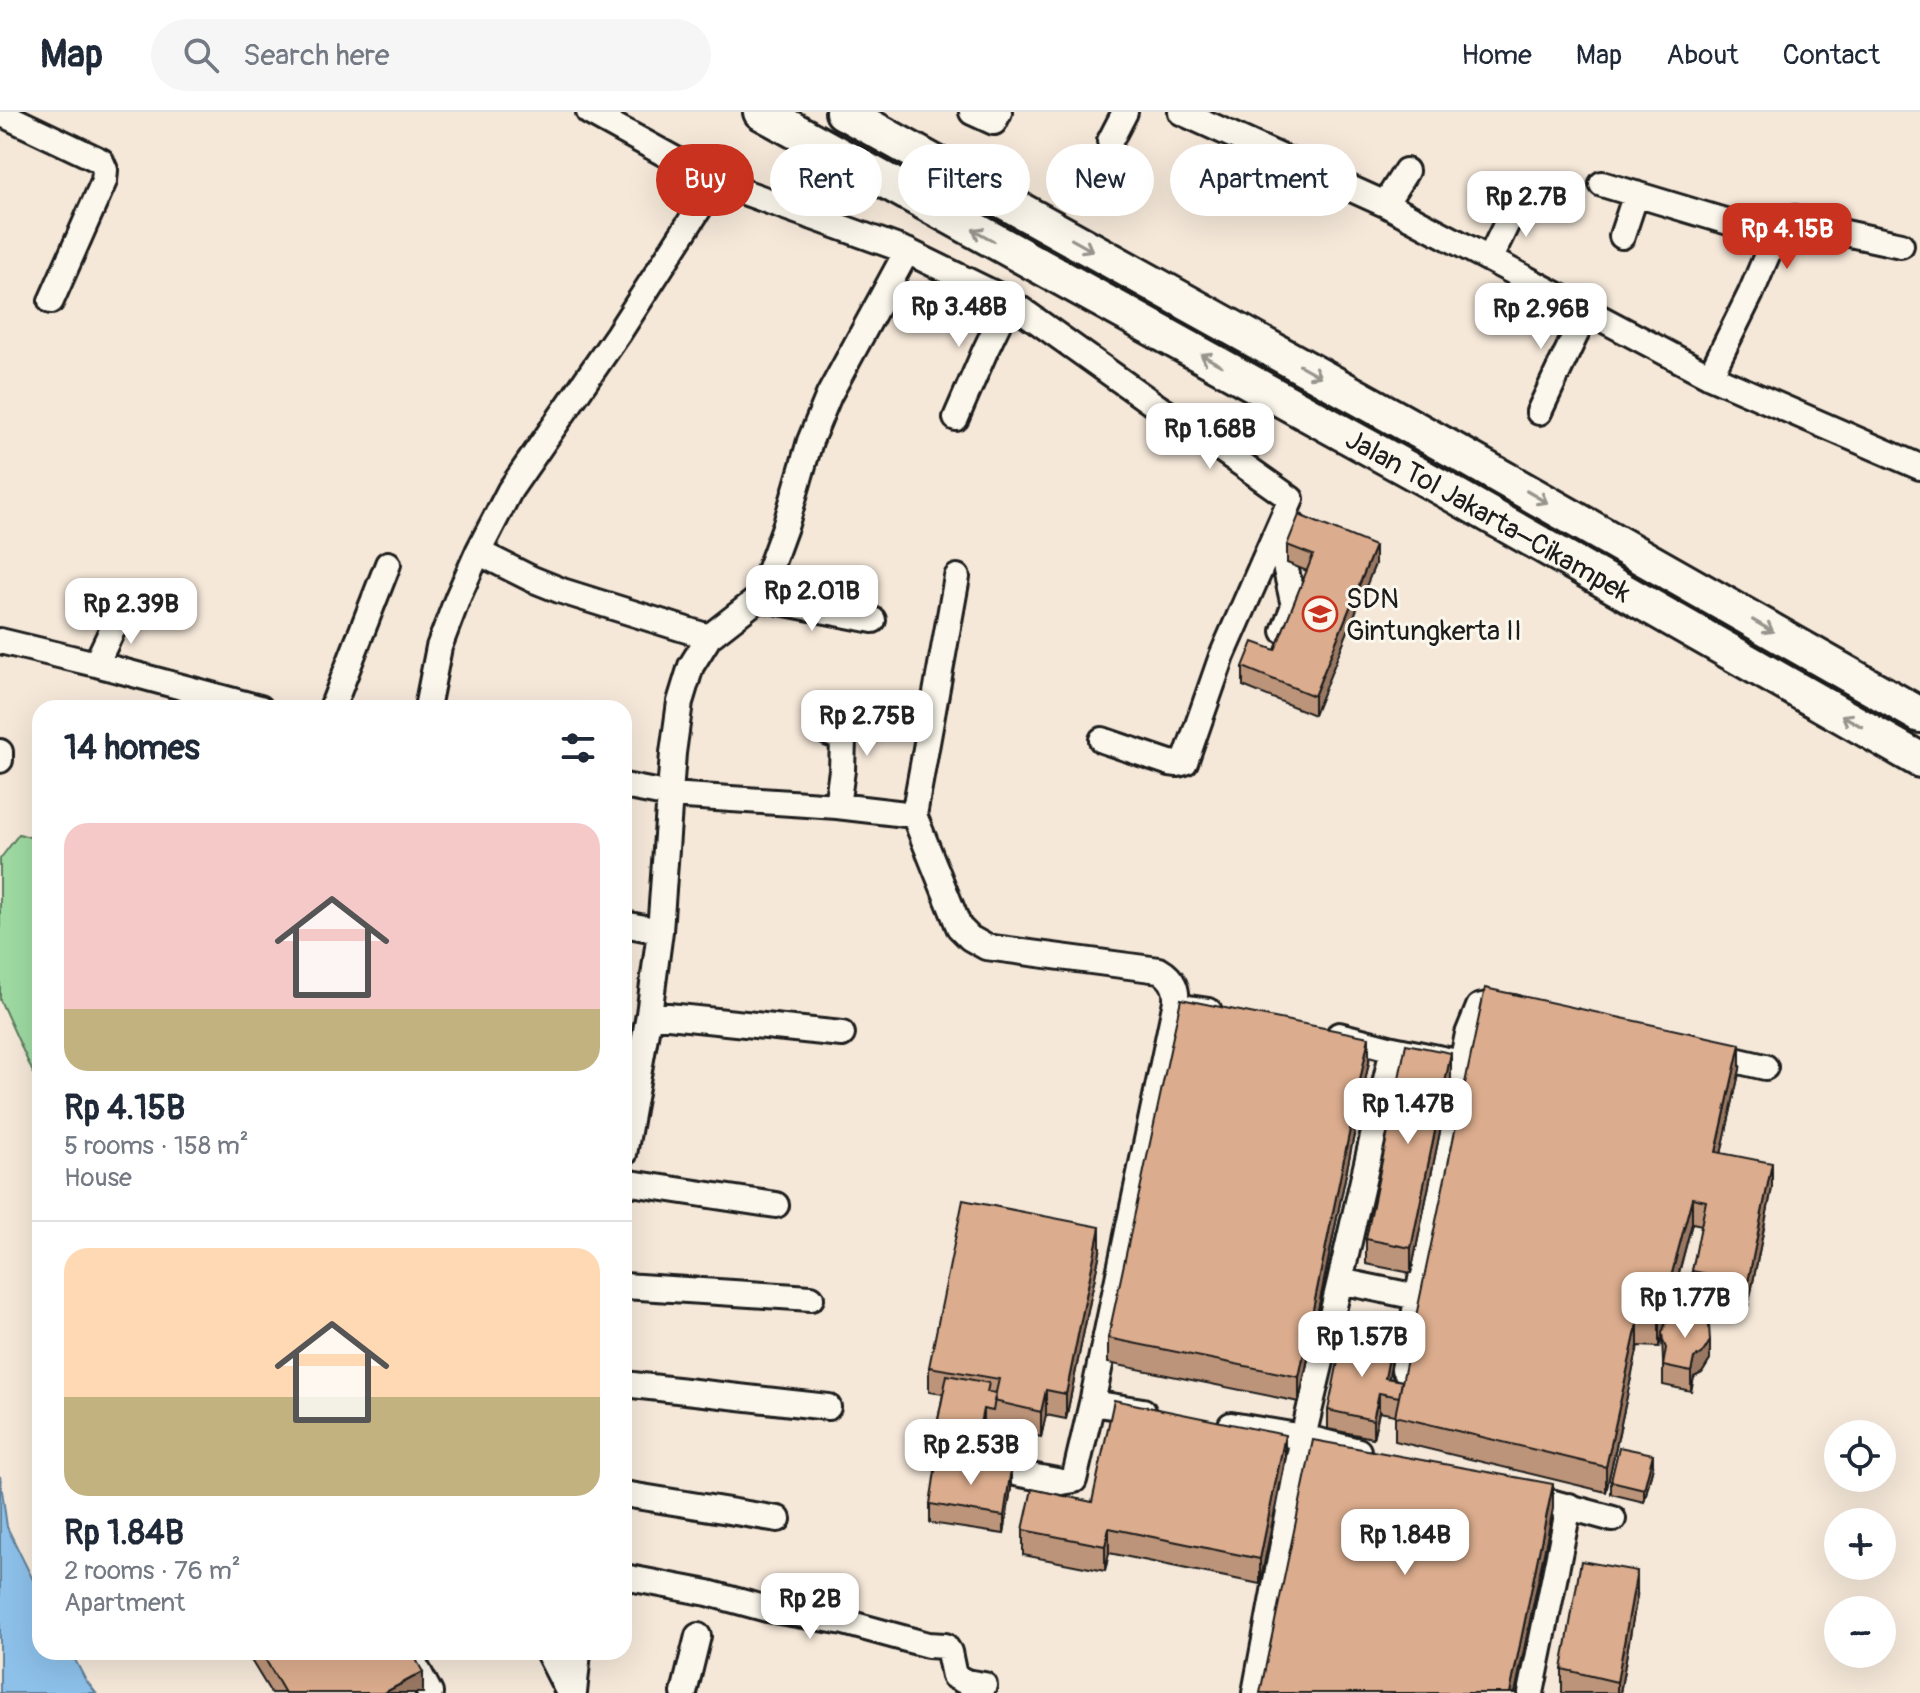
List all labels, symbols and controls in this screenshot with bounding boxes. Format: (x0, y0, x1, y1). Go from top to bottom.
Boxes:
search box (151, 19, 711, 91)
text: Map (40, 31, 103, 79)
icon: search (179, 33, 223, 77)
text: Search here (243, 37, 390, 74)
text: Home (1461, 38, 1532, 73)
text: Map (1576, 38, 1622, 73)
text: About (1666, 38, 1739, 73)
text: Contact (1783, 38, 1880, 73)
chip: Buy (656, 144, 754, 216)
chip: Rent (770, 144, 882, 216)
chip: Filters (898, 144, 1030, 216)
chip: New (1046, 144, 1154, 216)
chip: Apartment (1170, 144, 1357, 216)
pin: Rp 2.7B (1452, 171, 1600, 239)
text: Rp 2.7B (1485, 181, 1567, 213)
pin: Rp 4.15B (1704, 203, 1870, 271)
text: Rp 4.15B (1741, 213, 1833, 245)
one-way arrow (972, 226, 995, 242)
one-way arrow (1070, 237, 1093, 253)
pin: Rp 3.48B (876, 281, 1042, 349)
pin: Rp 2.96B (1458, 283, 1624, 351)
text: Rp 3.48B (911, 291, 1007, 323)
text: Rp 2.96B (1493, 293, 1589, 325)
one-way arrow (1199, 352, 1223, 367)
one-way arrow (1297, 363, 1321, 379)
pin: Rp 1.68B (1127, 403, 1293, 471)
text: Rp 1.68B (1164, 413, 1256, 445)
street label: Jalan Tol Jakarta–Cikampek (1339, 422, 1637, 611)
one-way arrow (1525, 489, 1548, 505)
pin: Rp 2.01B (729, 565, 895, 633)
text: Rp 2.01B (764, 575, 860, 607)
pin: Rp 2.39B (48, 578, 214, 646)
place label: SDN Gintungkerta II (1346, 582, 1522, 649)
text: Rp 2.39B (83, 588, 179, 620)
school or university icon: SDN Gintungkerta II (1301, 595, 1339, 633)
one-way arrow (1751, 618, 1774, 634)
pin: Rp 2.75B (784, 690, 950, 758)
text: Rp 2.75B (819, 700, 915, 732)
one-way arrow (1841, 713, 1864, 729)
icon: filters (556, 726, 600, 770)
text: 14 homes (64, 727, 200, 770)
icon: home (260, 875, 404, 1019)
pin: Rp 1.47B (1325, 1078, 1491, 1146)
text: Rp 4.15B (64, 1087, 185, 1130)
text: Rp 1.47B (1362, 1088, 1454, 1120)
text: 5 rooms · 158 m² (64, 1130, 249, 1162)
text: House (64, 1162, 132, 1194)
pin: Rp 1.77B (1602, 1272, 1768, 1340)
text: Rp 1.77B (1639, 1282, 1731, 1314)
icon: home (260, 1300, 404, 1444)
pin: Rp 1.57B (1279, 1311, 1445, 1379)
text: Rp 1.57B (1316, 1321, 1408, 1353)
pin: Rp 2.53B (888, 1419, 1054, 1487)
map controls (1824, 1420, 1896, 1668)
button: locate (1824, 1420, 1896, 1492)
text: Rp 2.53B (923, 1429, 1019, 1461)
button: + (1824, 1508, 1896, 1580)
pin: Rp 1.84B (1322, 1509, 1488, 1577)
text: Rp 1.84B (64, 1512, 184, 1555)
text: Rp 1.84B (1359, 1519, 1451, 1551)
text: 2 rooms · 76 m² (64, 1555, 241, 1587)
pin: Rp 2B (754, 1573, 866, 1641)
text: Rp 2B (779, 1583, 841, 1615)
text: Apartment (64, 1587, 185, 1619)
button: − (1824, 1596, 1896, 1668)

